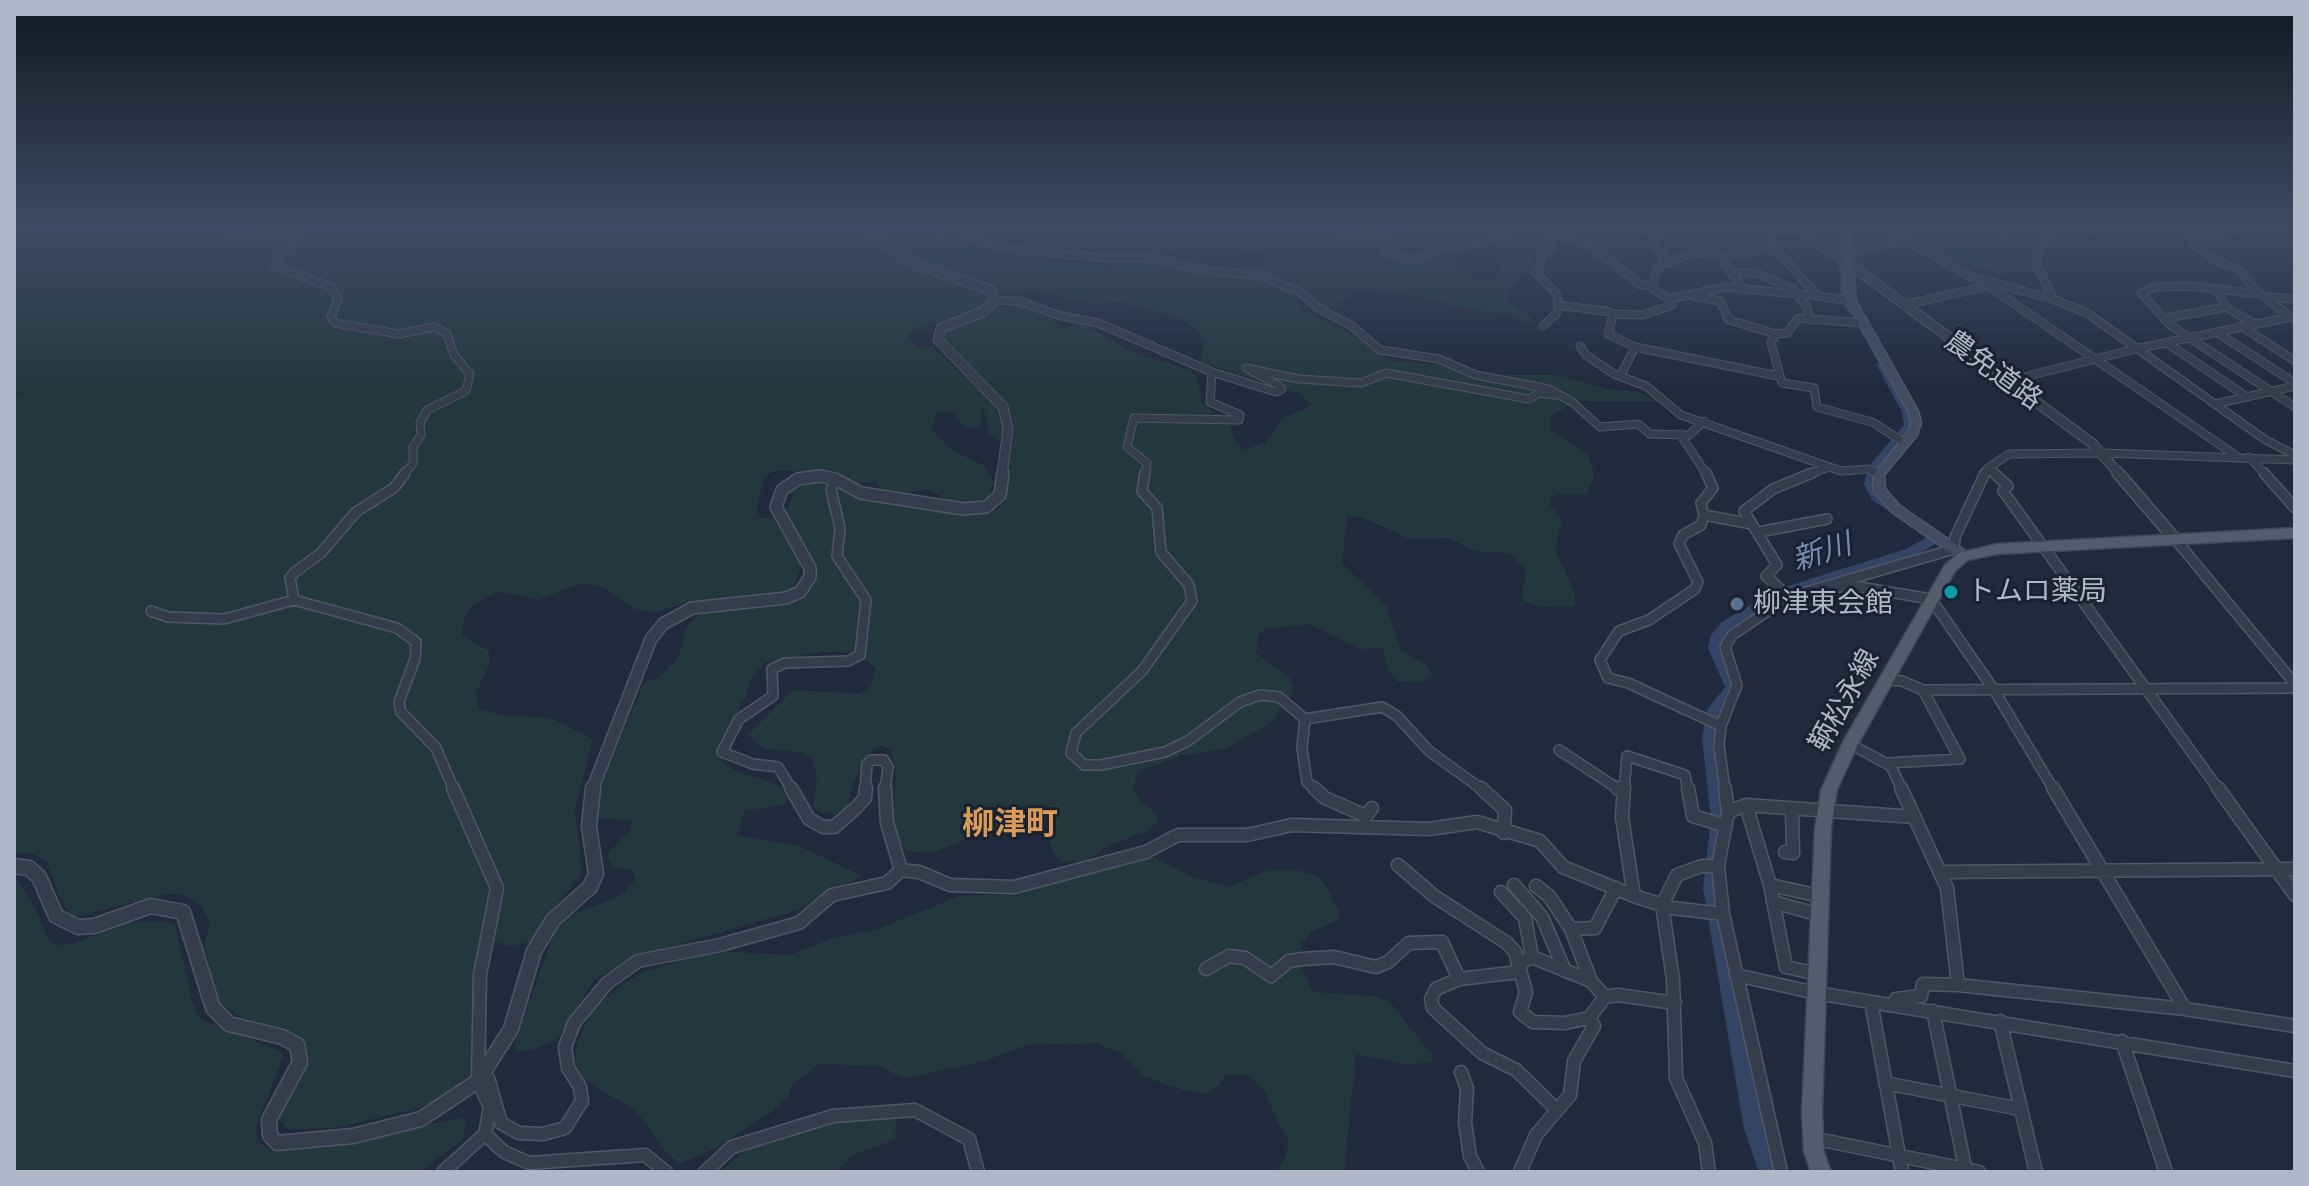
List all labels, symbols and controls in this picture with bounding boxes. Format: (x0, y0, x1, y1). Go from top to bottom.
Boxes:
street label: 農免道路 (1938, 324, 2048, 418)
water label: 新川 (1788, 527, 1856, 579)
place label: トムロ薬局 (1967, 575, 2107, 609)
marker: トムロ薬局 (1942, 583, 1960, 601)
place label: 柳津東会館 (1753, 587, 1893, 621)
marker: 柳津東会館 (1728, 595, 1746, 613)
street label: 鞆松永線 (1803, 644, 1887, 758)
district label: 柳津町 (962, 806, 1058, 844)

